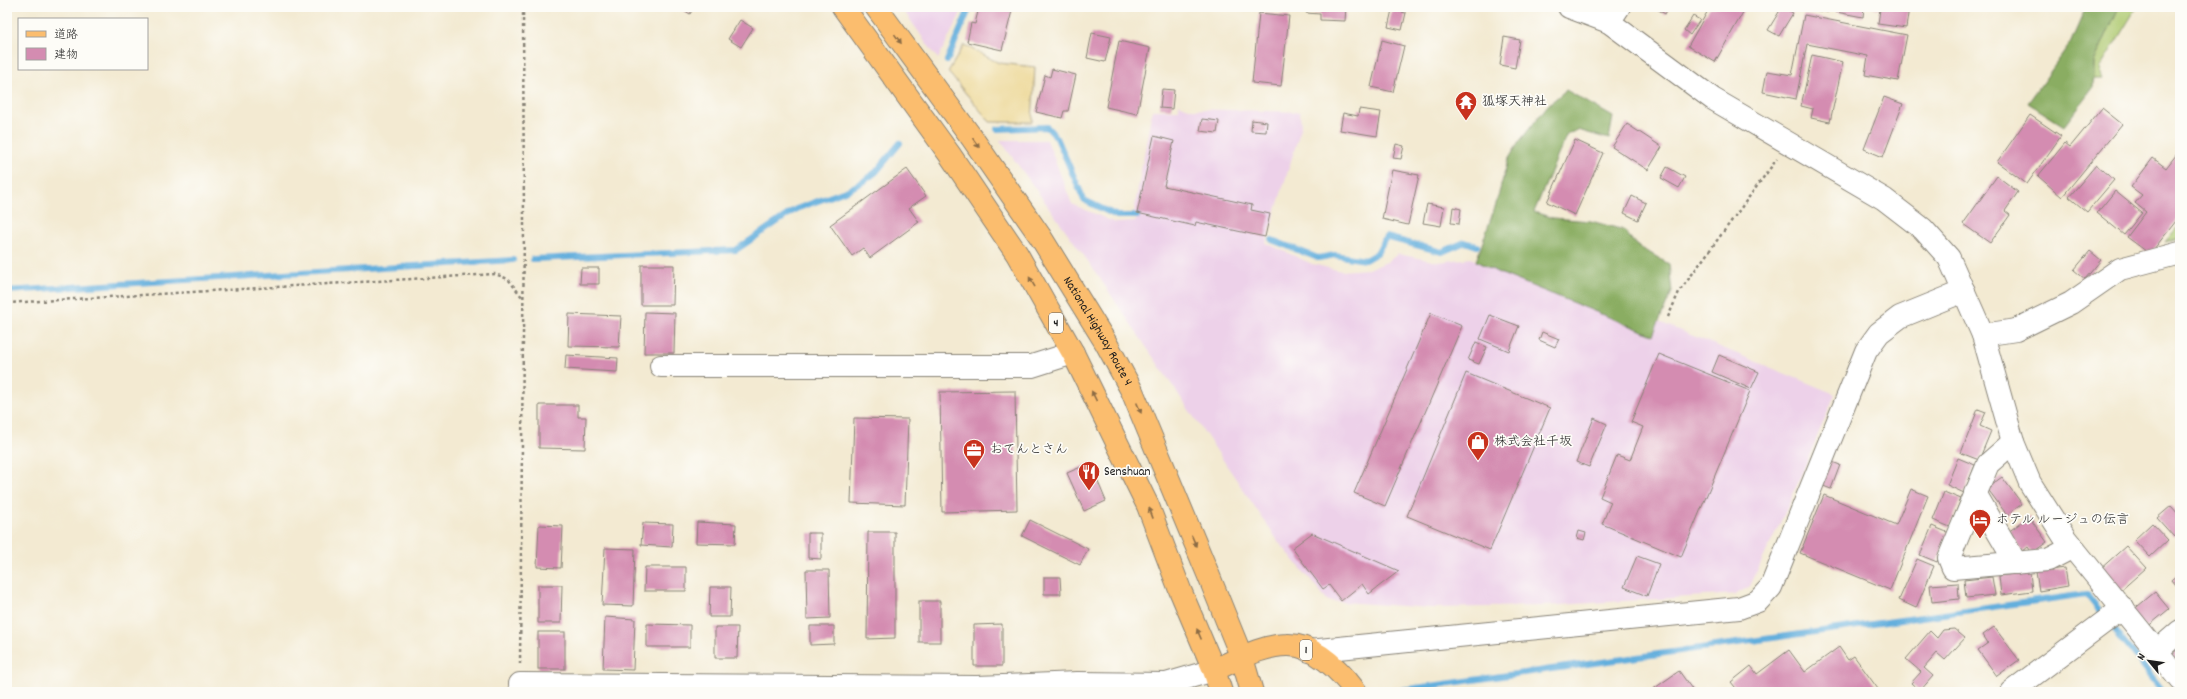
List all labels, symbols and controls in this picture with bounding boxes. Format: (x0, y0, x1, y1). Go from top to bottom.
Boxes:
legend (18, 18, 148, 70)
text: 道路 (54, 27, 78, 44)
one-way arrow (894, 34, 902, 44)
text: 建物 (54, 47, 78, 64)
temple icon: 狐塚天神社 (1453, 89, 1479, 122)
place label: 狐塚天神社 (1482, 93, 1547, 112)
one-way arrow (972, 138, 980, 148)
street label: National Highway Route 4 (1058, 273, 1137, 389)
one-way arrow (1029, 276, 1036, 288)
road number: 4 (1049, 313, 1063, 333)
one-way arrow (1091, 391, 1097, 402)
one-way arrow (1136, 403, 1142, 414)
shop icon: 株式会社千坂 (1465, 429, 1491, 462)
place label: 株式会社千坂 (1494, 433, 1572, 452)
office icon: おてんとさん (961, 437, 987, 470)
place label: おてんとさん (990, 441, 1068, 460)
restaurant icon: Senshuan (1076, 459, 1102, 492)
place label: Senshuan (1104, 463, 1151, 482)
one-way arrow (1147, 507, 1153, 519)
hotel icon: ホテル ルージュの伝言 (1967, 507, 1993, 540)
place label: ホテル ルージュの伝言 (1996, 511, 2129, 530)
one-way arrow (1192, 536, 1198, 548)
one-way arrow (1196, 628, 1202, 639)
road number: 1 (1300, 640, 1312, 660)
north arrow (2129, 641, 2169, 681)
text: N (2134, 650, 2151, 663)

